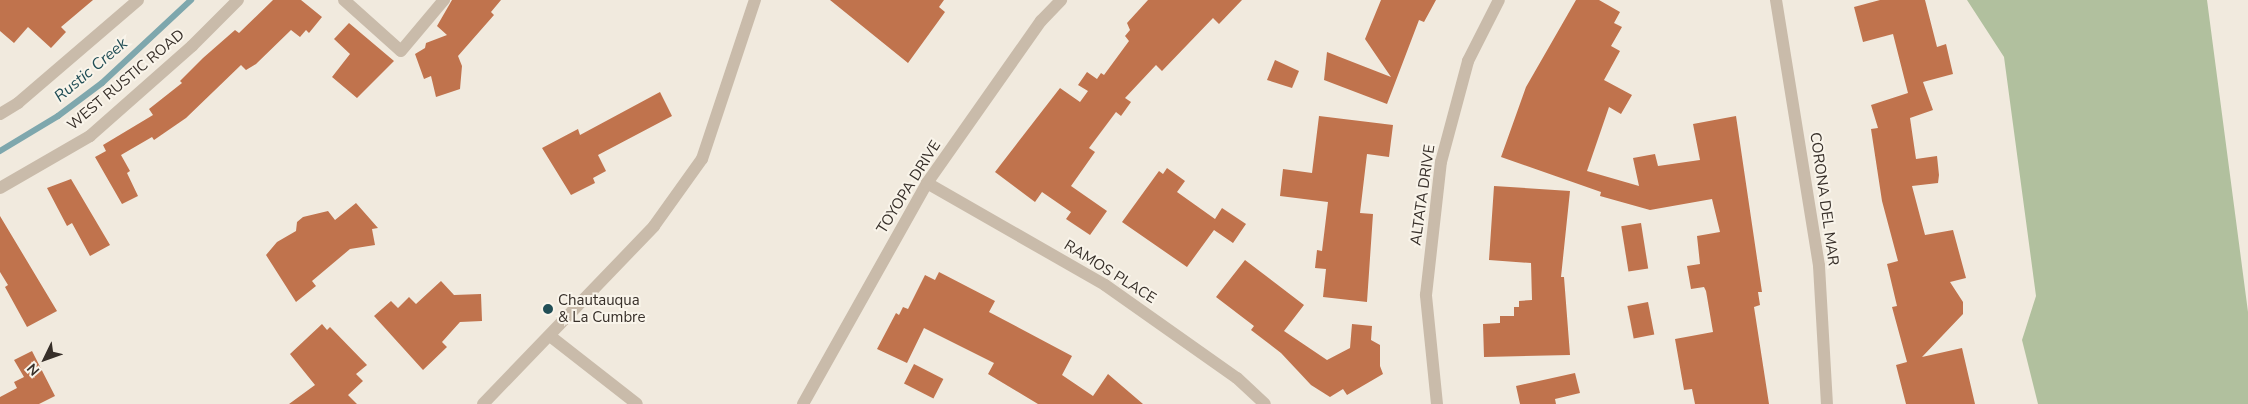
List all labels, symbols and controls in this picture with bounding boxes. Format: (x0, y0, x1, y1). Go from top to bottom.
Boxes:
street label: WEST RUSTIC ROAD (64, 26, 188, 134)
water label: Rustic Creek (51, 34, 131, 106)
street label: CORONA DEL MAR (1806, 131, 1842, 267)
street label: TOYOPA DRIVE (873, 137, 945, 237)
street label: ALTATA DRIVE (1407, 143, 1439, 247)
street label: RAMOS PLACE (1061, 237, 1159, 307)
place label: Chautauqua & La Cumbre (558, 291, 645, 326)
marker: Chautauqua & La Cumbre (542, 303, 554, 315)
north arrow (20, 334, 70, 384)
text: N (23, 359, 44, 380)

